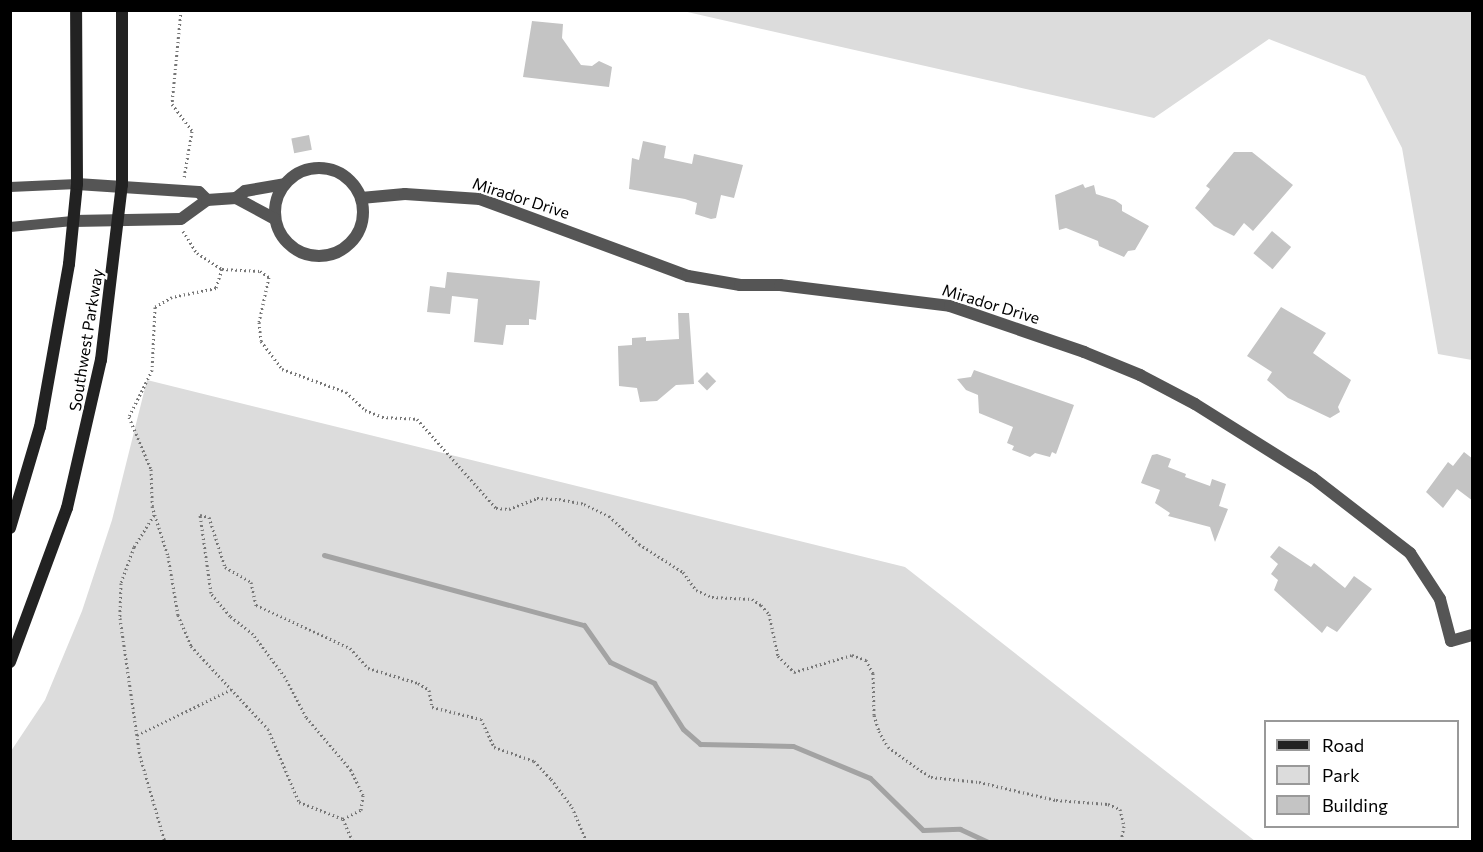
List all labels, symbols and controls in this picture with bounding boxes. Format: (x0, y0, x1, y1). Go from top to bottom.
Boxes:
street label: Mirador Drive (470, 173, 572, 223)
street label: Southwest Parkway (65, 267, 107, 413)
street label: Mirador Drive (940, 280, 1042, 328)
legend (1264, 720, 1459, 828)
text: Road (1322, 734, 1364, 756)
text: Park (1322, 764, 1360, 786)
text: Building (1322, 794, 1388, 816)

